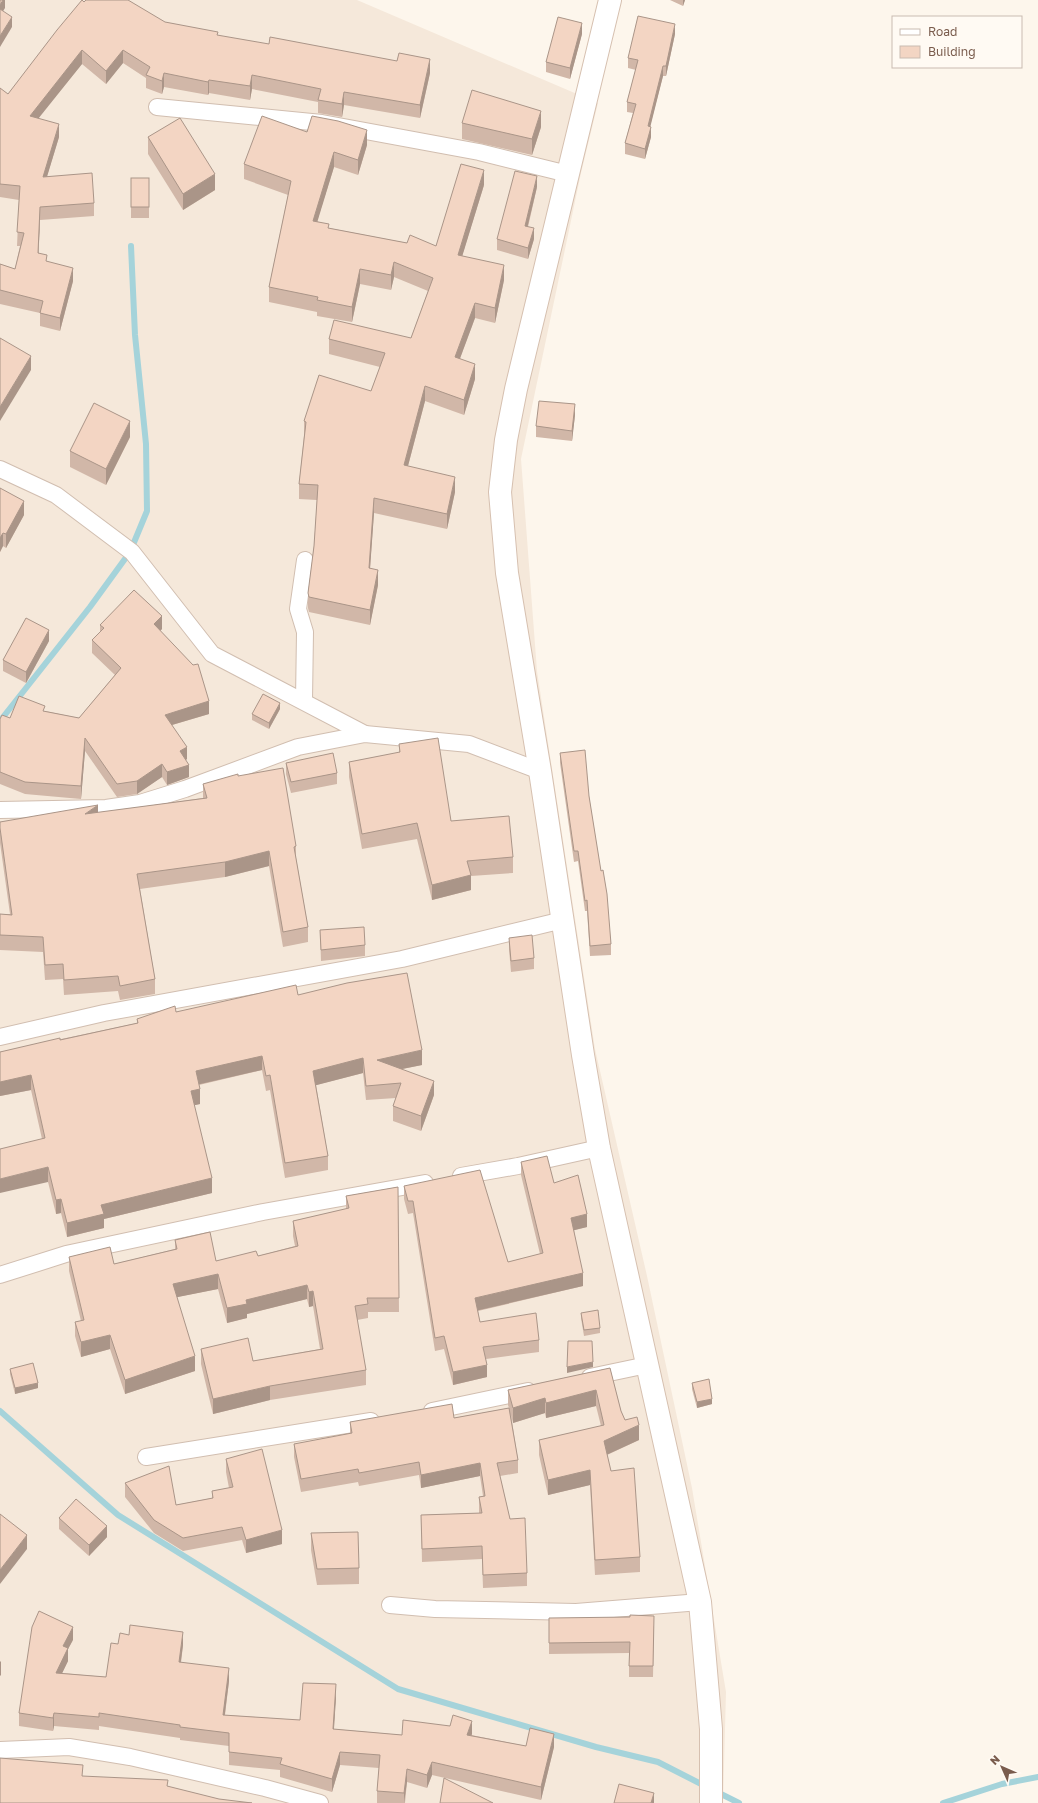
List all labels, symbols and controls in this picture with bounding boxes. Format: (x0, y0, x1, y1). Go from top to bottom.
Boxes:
legend (892, 16, 1022, 68)
text: Road (928, 24, 957, 39)
text: Building (928, 44, 976, 59)
north arrow (982, 1747, 1022, 1787)
text: N (987, 1752, 1002, 1767)

